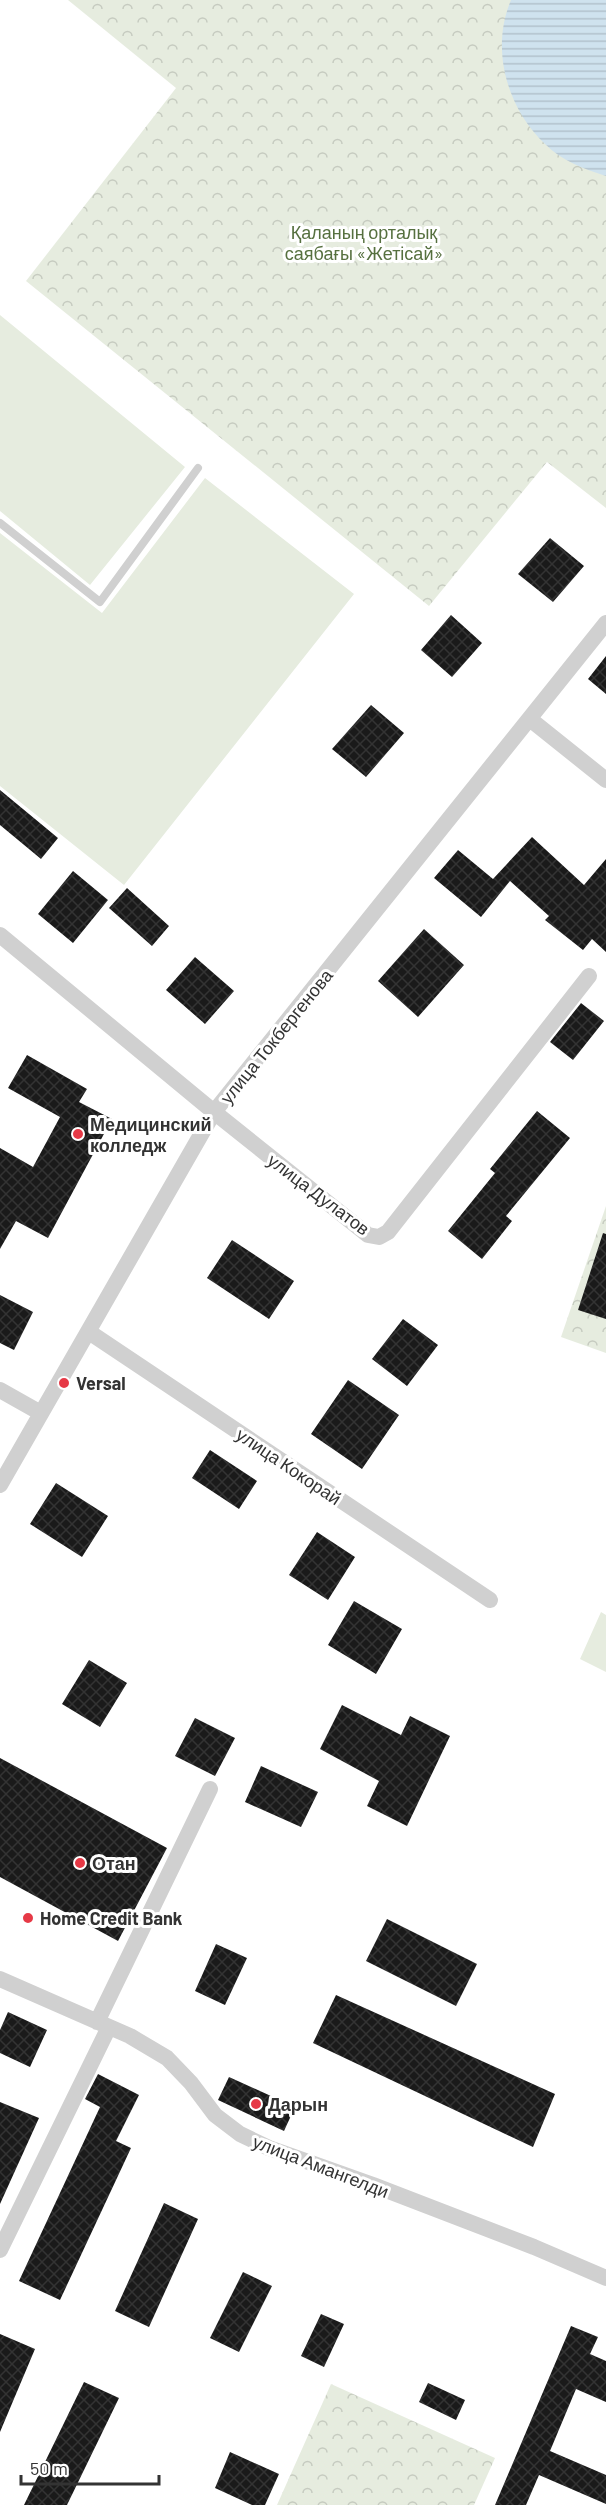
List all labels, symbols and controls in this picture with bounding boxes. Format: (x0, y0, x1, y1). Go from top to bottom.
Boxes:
park label: Қаланың орталық саябағы «Жетісай» (285, 221, 443, 264)
street label: улица Токбергенова (215, 964, 338, 1108)
place label: Медицинский колледж (90, 1113, 212, 1156)
marker: Медицинский колледж (71, 1127, 85, 1141)
street label: улица Дулатов (264, 1148, 374, 1240)
place label: Versal (76, 1372, 126, 1394)
marker: Versal (57, 1376, 71, 1390)
street label: улица Кокорай (232, 1423, 346, 1509)
place label: Отан (92, 1852, 136, 1874)
marker: Отан (73, 1856, 87, 1870)
place label: Home Credit Bank (40, 1907, 183, 1929)
marker: Home Credit Bank (21, 1911, 35, 1925)
place label: Дарын (268, 2093, 328, 2115)
marker: Дарын (249, 2097, 263, 2111)
street label: улица Амангелди (250, 2130, 392, 2202)
scale bar (21, 2448, 159, 2486)
text: 50 m (30, 2457, 68, 2479)

